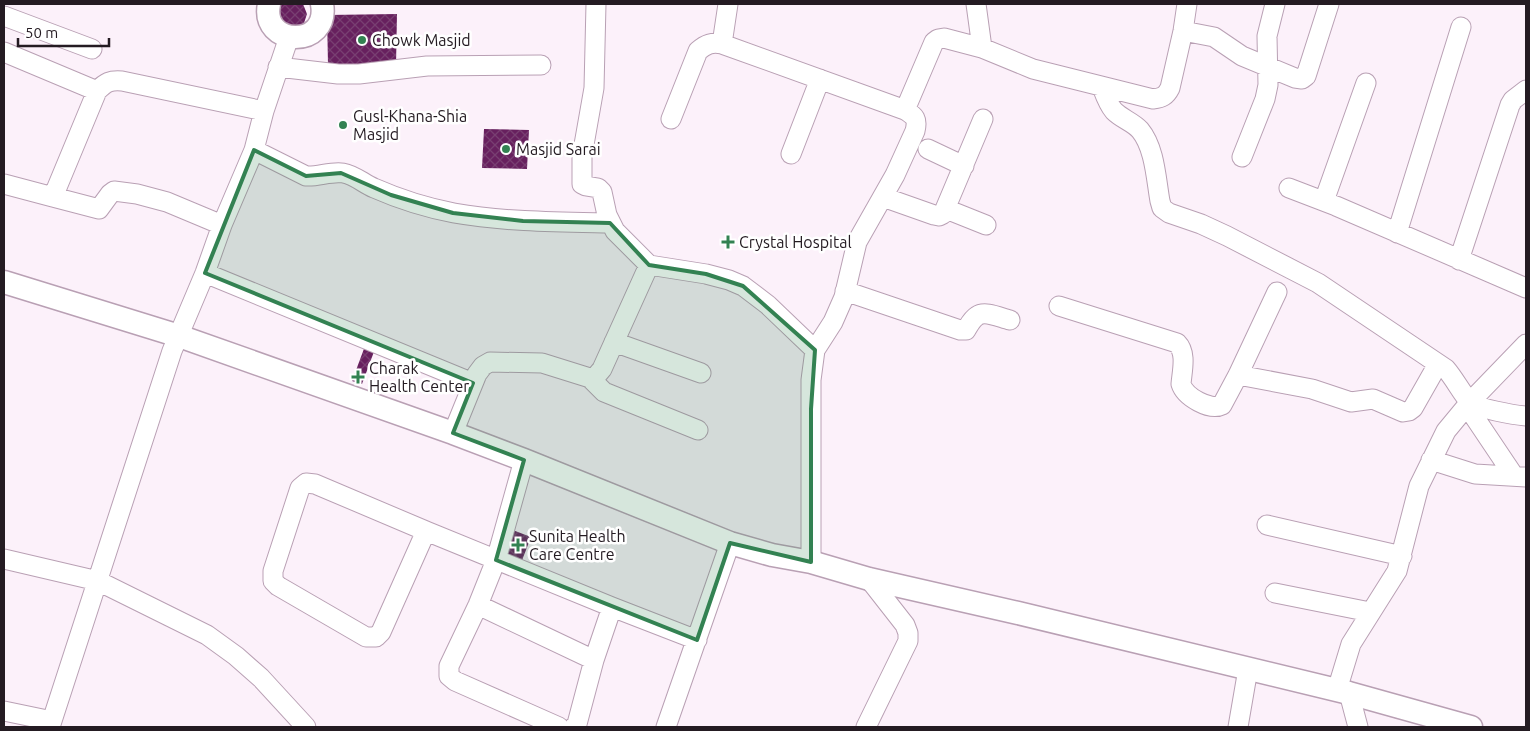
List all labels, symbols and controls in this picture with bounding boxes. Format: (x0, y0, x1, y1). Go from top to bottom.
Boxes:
scale bar (18, 15, 109, 47)
text: 50 m (25, 24, 58, 41)
place label: Chowk Masjid (372, 31, 471, 49)
marker: Chowk Masjid (356, 34, 368, 46)
place label: Gusl-Khana-Shia Masjid (353, 107, 467, 143)
marker: Gusl-Khana-Shia Masjid (337, 119, 349, 131)
place label: Masjid Sarai (516, 140, 601, 158)
marker: Masjid Sarai (500, 143, 512, 155)
place label: Crystal Hospital (739, 233, 852, 251)
marker: Crystal Hospital (721, 235, 735, 249)
place label: Charak Health Center (369, 359, 469, 395)
marker: Charak Health Center (351, 370, 365, 384)
place label: Sunita Health Care Centre (529, 527, 626, 563)
marker: Sunita Health Care Centre (511, 538, 525, 552)

